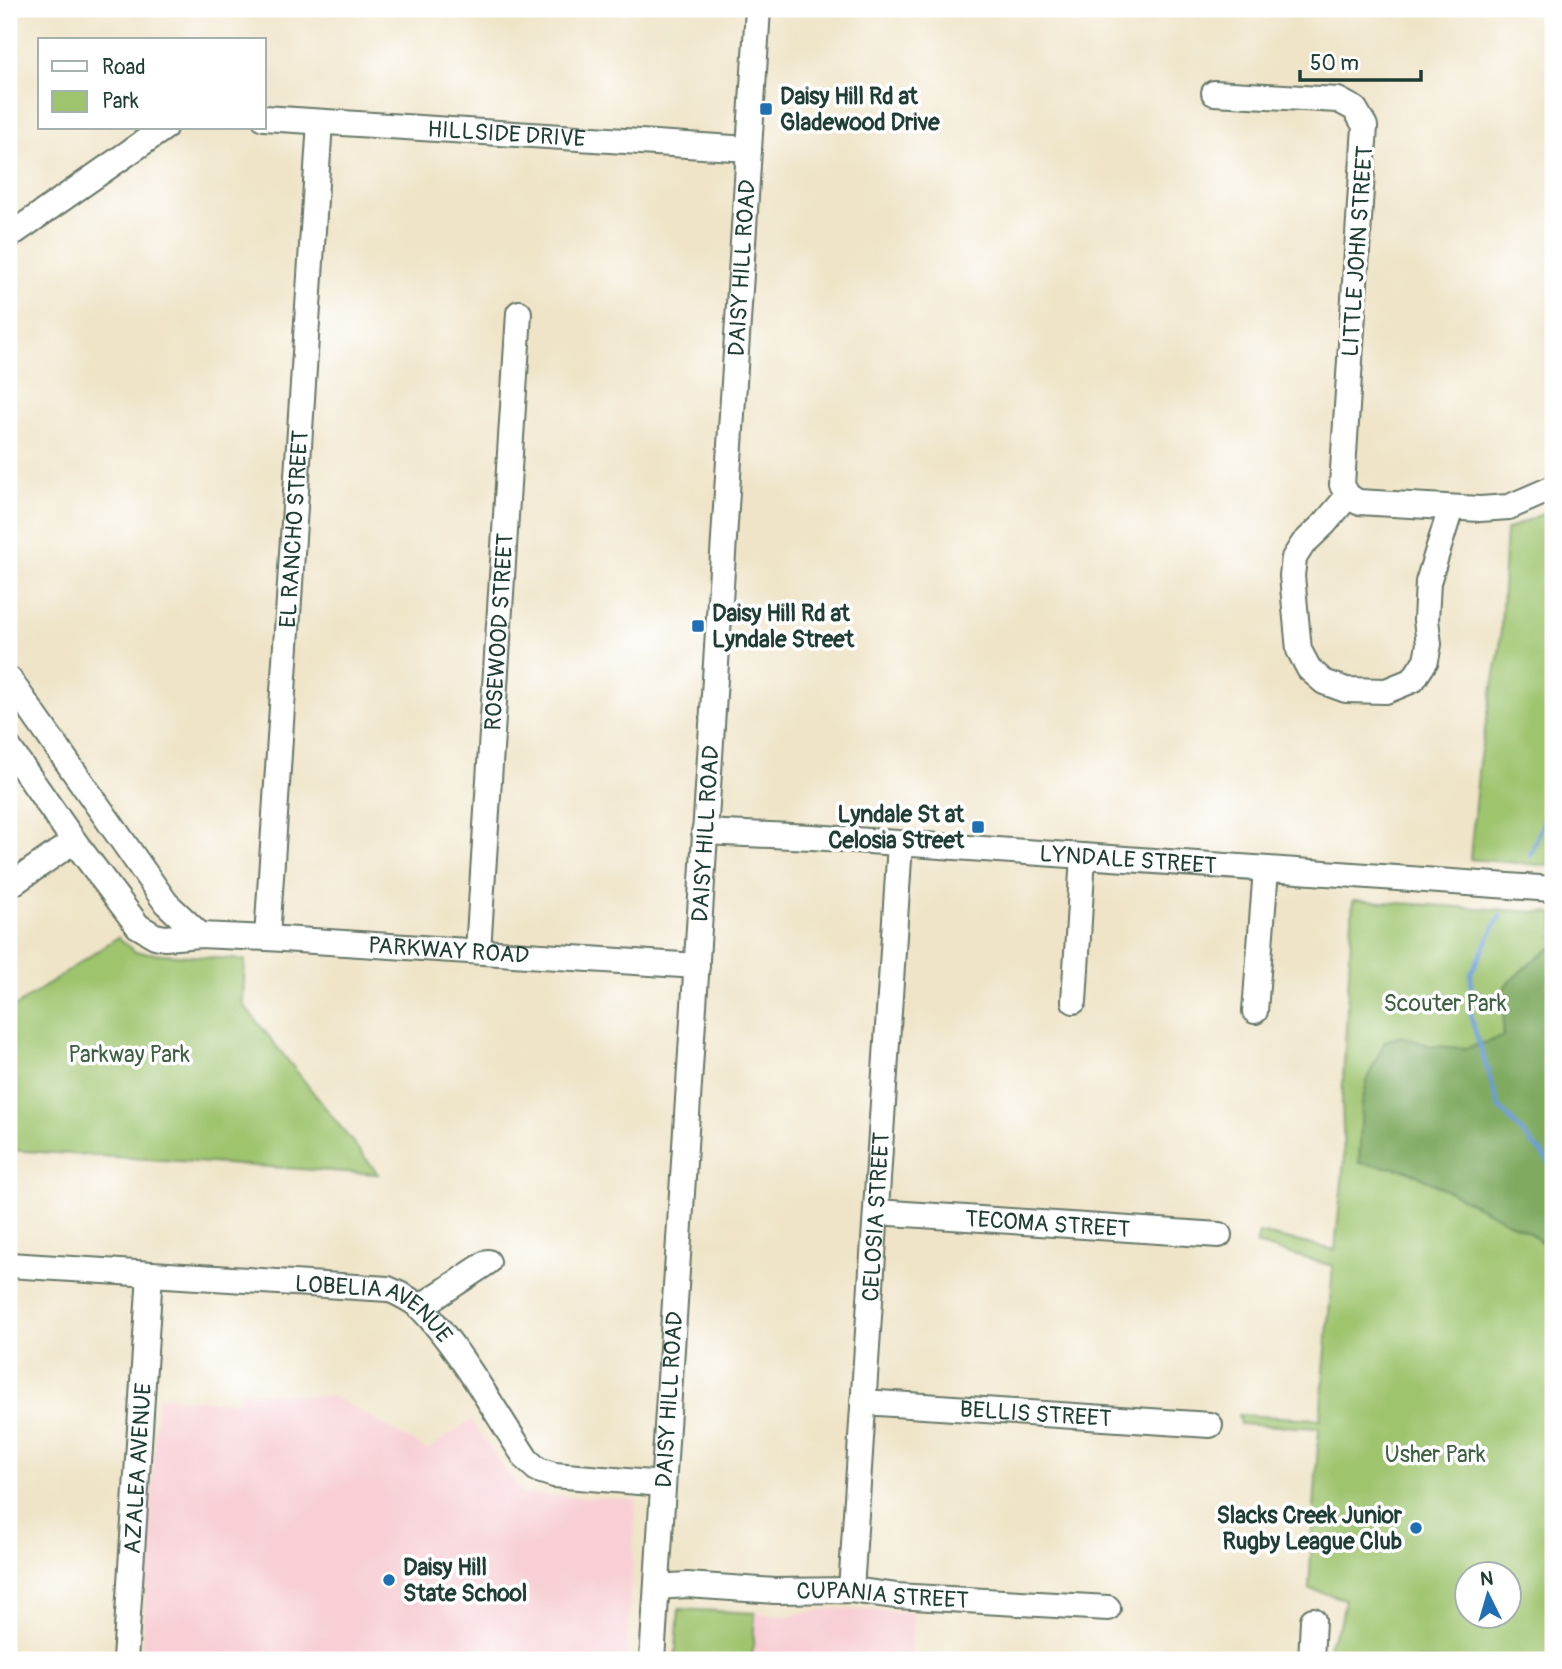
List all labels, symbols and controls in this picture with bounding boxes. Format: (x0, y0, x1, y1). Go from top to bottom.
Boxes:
legend (38, 38, 266, 130)
scale bar (1300, 38, 1420, 82)
text: 50 m (1310, 50, 1359, 77)
text: Road (102, 54, 146, 81)
place label: Daisy Hill Rd at Gladewood Drive (780, 82, 940, 137)
text: Park (102, 88, 139, 115)
marker: Daisy Hill Rd at Gladewood Drive (758, 101, 774, 117)
street label: HILLSIDE DRIVE (427, 114, 586, 154)
street label: LITTLE JOHN STREET (1336, 144, 1379, 358)
street label: DAISY HILL ROAD (722, 179, 762, 357)
street label: EL RANCHO STREET (273, 429, 315, 629)
street label: ROSEWOOD STREET (478, 532, 520, 731)
place label: Daisy Hill Rd at Lyndale Street (712, 599, 855, 654)
marker: Daisy Hill Rd at Lyndale Street (690, 618, 706, 634)
street label: DAISY HILL ROAD (685, 744, 726, 923)
place label: Lyndale St at Celosia Street (828, 800, 965, 855)
marker: Lyndale St at Celosia Street (970, 819, 986, 835)
street label: LYNDALE STREET (1039, 839, 1218, 880)
street label: PARKWAY ROAD (367, 931, 530, 970)
park label: Scouter Park (1383, 989, 1507, 1018)
park label: Parkway Park (68, 1040, 190, 1069)
street label: CELOSIA STREET (856, 1131, 896, 1303)
street label: TECOMA STREET (964, 1204, 1131, 1244)
street label: LOBELIA AVENUE (294, 1269, 459, 1349)
street label: DAISY HILL ROAD (649, 1310, 689, 1489)
street label: AZALEA AVENUE (118, 1382, 158, 1555)
street label: BELLIS STREET (959, 1394, 1113, 1433)
park label: Usher Park (1384, 1440, 1486, 1469)
place label: Slacks Creek Junior Rugby League Club (1216, 1501, 1403, 1556)
marker: Slacks Creek Junior Rugby League Club (1408, 1520, 1424, 1536)
place label: Daisy Hill State School (403, 1553, 527, 1608)
north arrow (1454, 1560, 1524, 1630)
text: N (1479, 1567, 1494, 1592)
marker: Daisy Hill State School (381, 1572, 397, 1588)
street label: CUPANIA STREET (796, 1576, 970, 1615)

